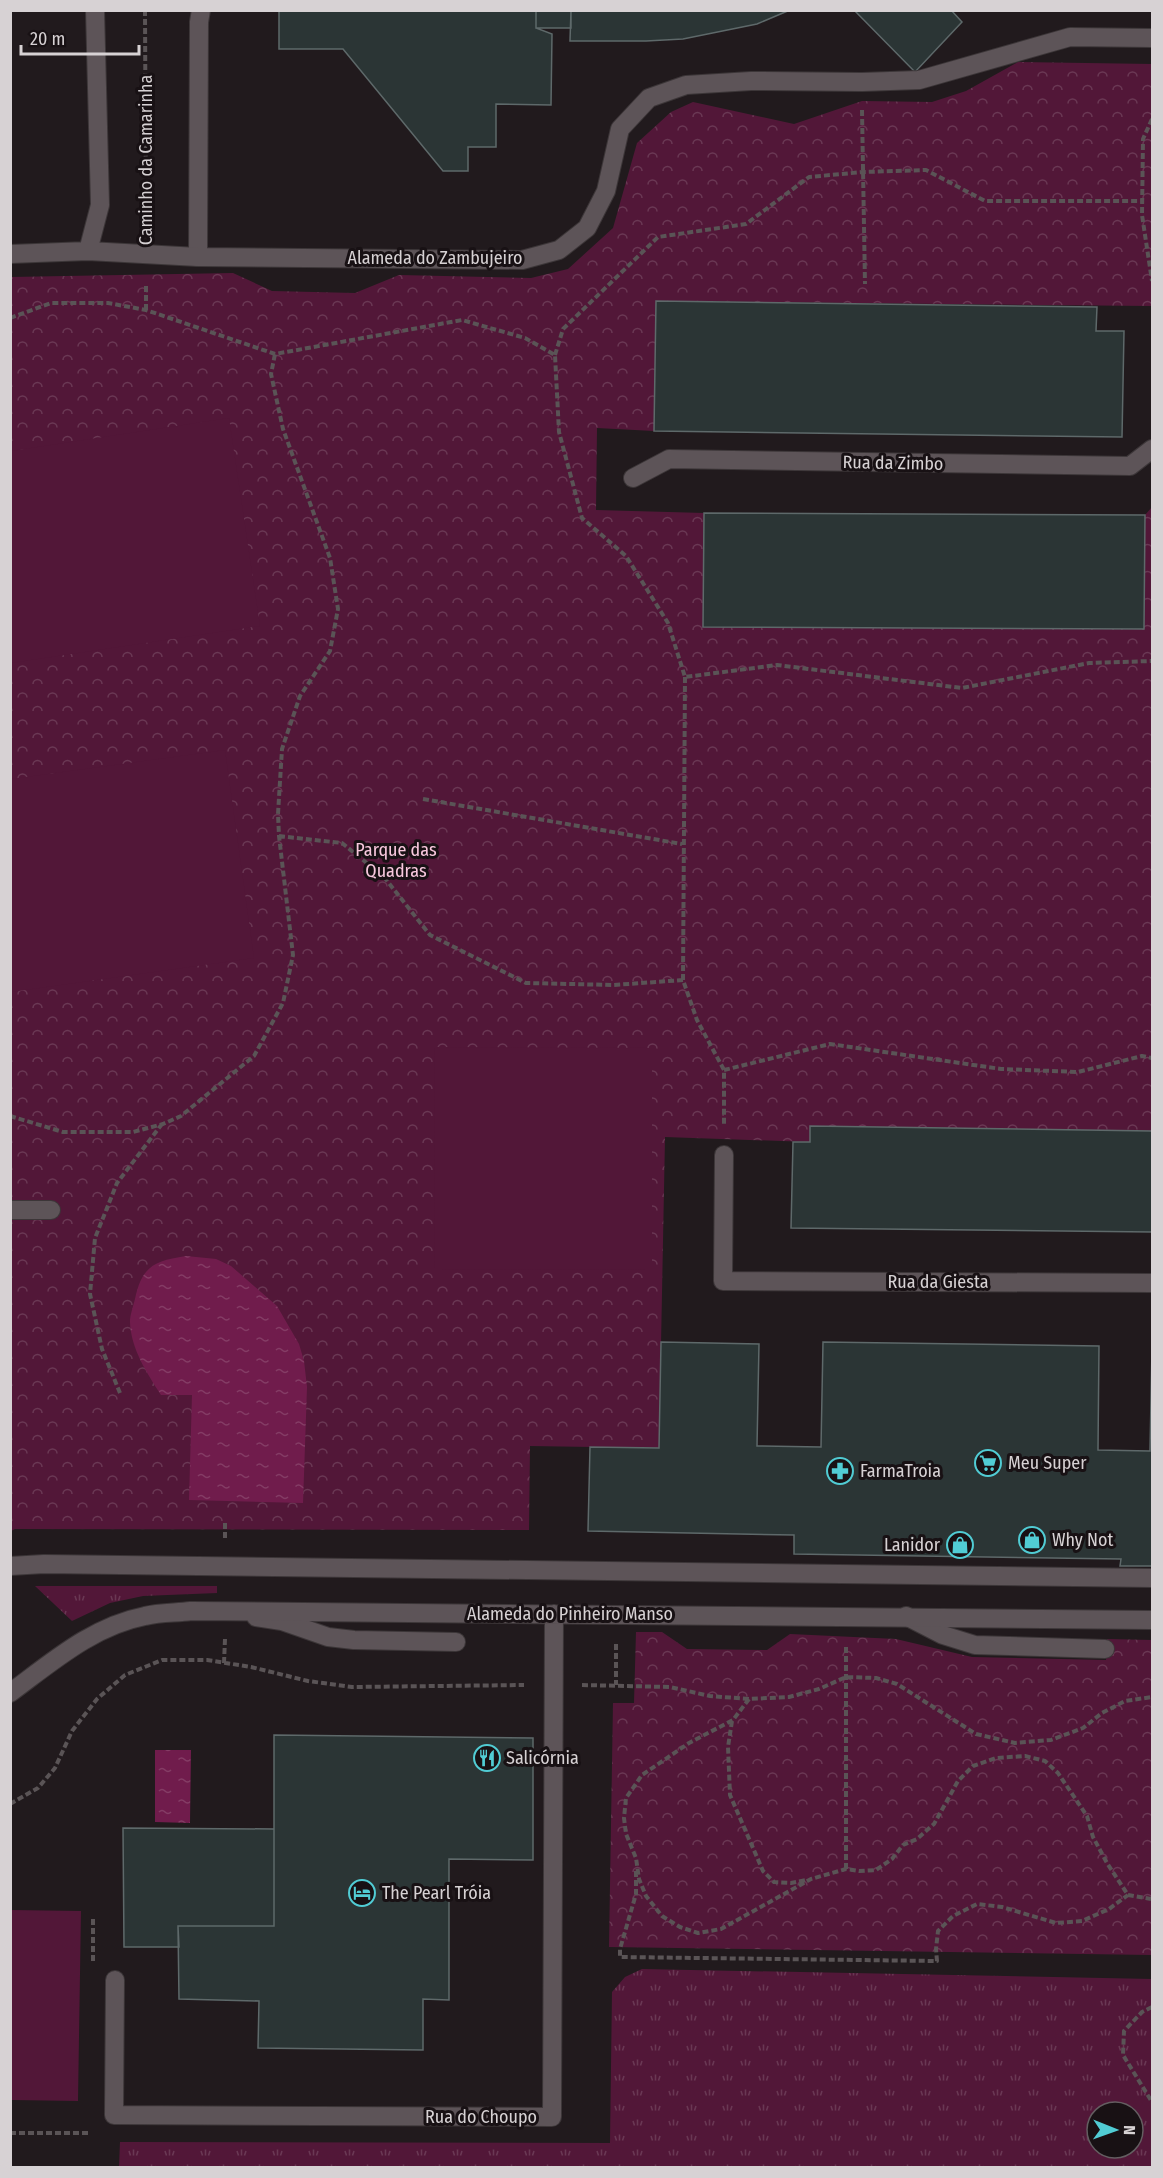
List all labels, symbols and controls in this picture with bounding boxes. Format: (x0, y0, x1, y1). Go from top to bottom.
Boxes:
scale bar (21, 18, 140, 56)
text: 20 m (30, 28, 65, 50)
street label: Caminho da Camarinha (135, 75, 157, 245)
street label: Alameda do Zambujeiro (348, 247, 522, 269)
street label: Rua da Zimbo (842, 451, 944, 475)
park label: Parque das Quadras (355, 839, 437, 882)
street label: Rua da Giesta (888, 1271, 989, 1293)
supermarket icon: Meu Super (973, 1448, 1003, 1478)
place label: Meu Super (1008, 1452, 1087, 1474)
pharmacy icon: FarmaTroia (825, 1456, 855, 1486)
place label: FarmaTroia (860, 1460, 941, 1482)
shop icon: Why Not (1017, 1525, 1047, 1555)
place label: Why Not (1052, 1529, 1113, 1551)
shop icon: Lanidor (945, 1530, 975, 1560)
place label: Lanidor (884, 1534, 941, 1556)
street label: Alameda do Pinheiro Manso (467, 1603, 673, 1625)
restaurant icon: Salicórnia (472, 1743, 502, 1773)
place label: Salicórnia (506, 1747, 579, 1769)
hotel icon: The Pearl Tróia (347, 1878, 377, 1908)
place label: The Pearl Tróia (382, 1882, 491, 1904)
north arrow (1085, 2100, 1145, 2160)
street label: Rua do Choupo (425, 2106, 537, 2128)
text: N (1120, 2125, 1139, 2135)

